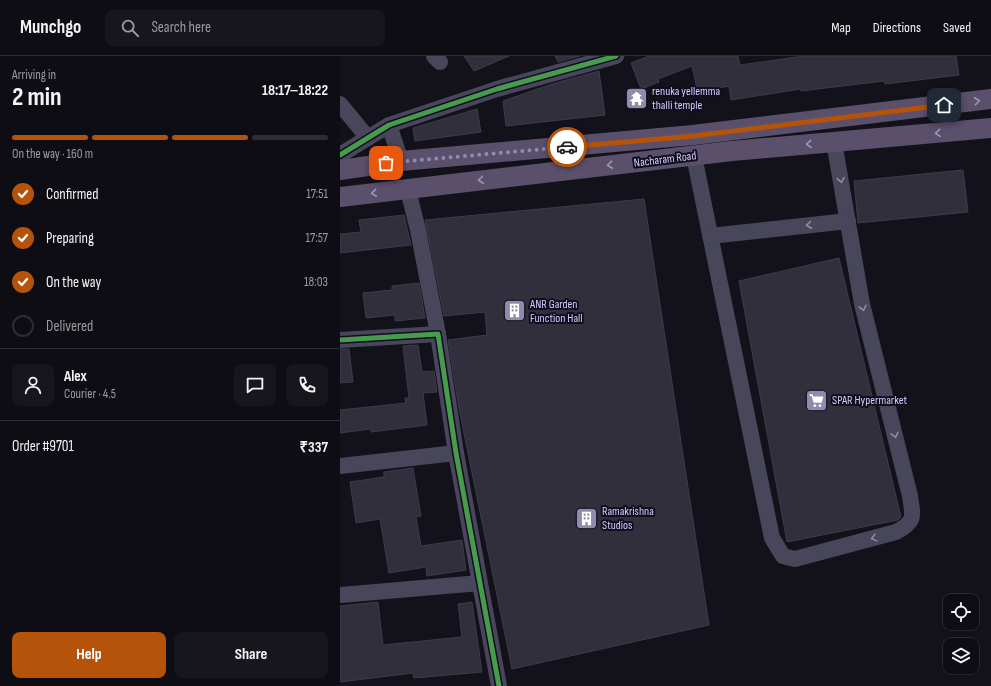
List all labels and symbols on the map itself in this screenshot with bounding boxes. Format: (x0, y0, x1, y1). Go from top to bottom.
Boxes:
place label: renuka yellemma thalli temple (652, 84, 720, 113)
temple icon: renuka yellemma thalli temple (624, 85, 650, 111)
pin (927, 88, 961, 122)
one-way arrow (974, 97, 980, 106)
courier (547, 127, 587, 167)
one-way arrow (935, 128, 941, 137)
one-way arrow (806, 140, 812, 149)
pin (369, 146, 403, 180)
street label: Nacharam Road (633, 148, 697, 171)
one-way arrow (607, 161, 613, 170)
one-way arrow (478, 175, 484, 184)
one-way arrow (836, 177, 844, 184)
one-way arrow (371, 189, 377, 198)
one-way arrow (806, 220, 812, 229)
place label: ANR Garden Function Hall (529, 297, 583, 326)
building icon: ANR Garden Function Hall (502, 298, 528, 324)
one-way arrow (859, 305, 867, 312)
supermarket icon: SPAR Hypermarket (804, 387, 830, 413)
place label: SPAR Hypermarket (832, 393, 907, 408)
one-way arrow (890, 431, 899, 438)
place label: Ramakrishna Studios (602, 504, 654, 533)
building icon: Ramakrishna Studios (574, 505, 600, 531)
one-way arrow (871, 533, 878, 542)

